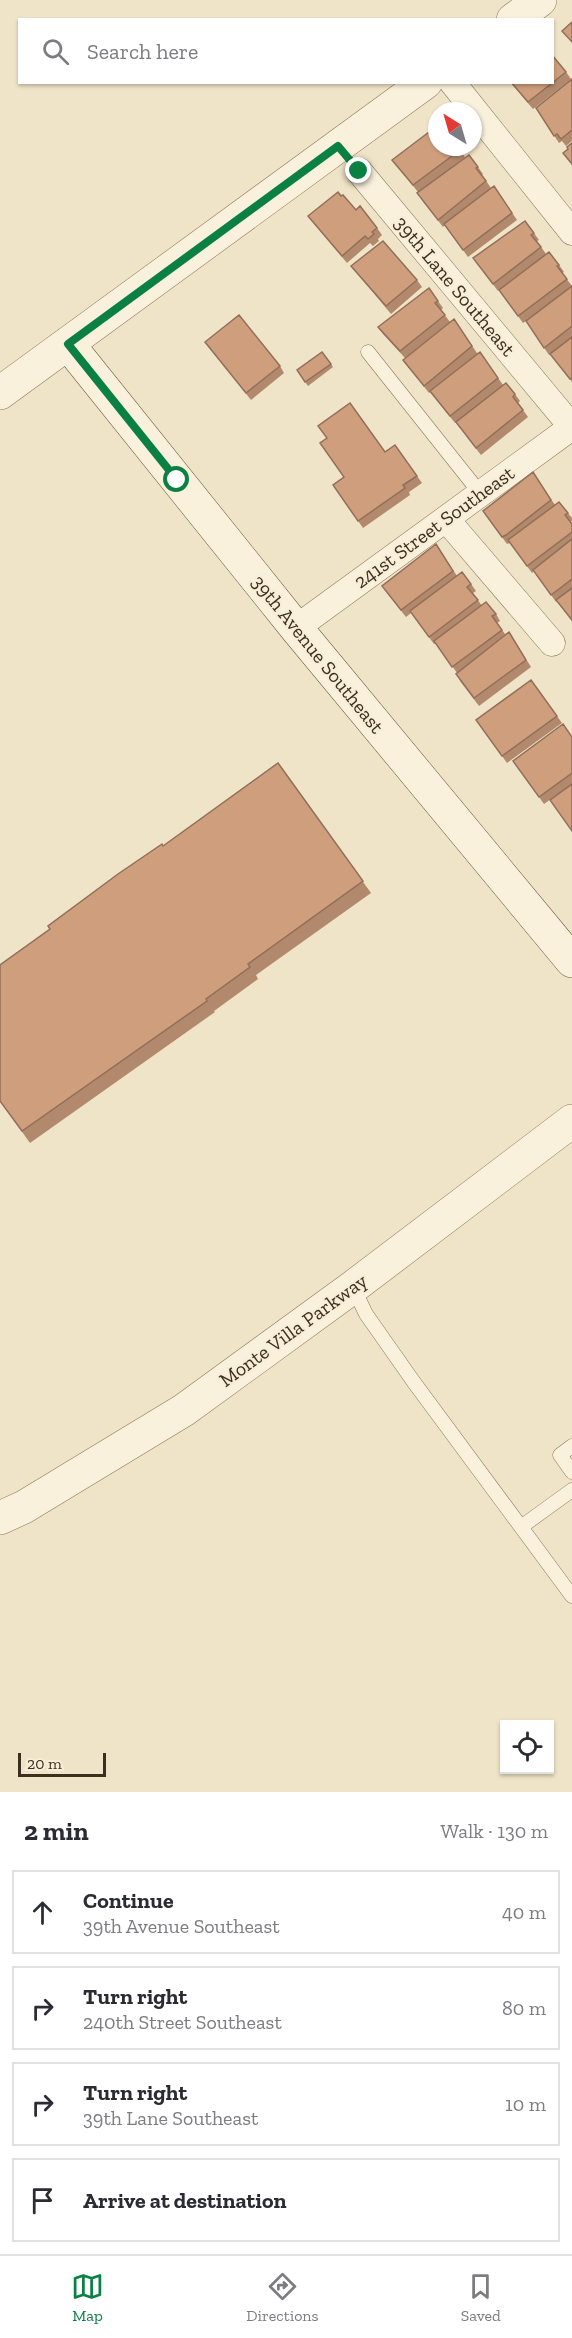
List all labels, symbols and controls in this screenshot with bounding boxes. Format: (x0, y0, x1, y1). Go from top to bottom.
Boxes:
search box (18, 18, 554, 84)
icon: search (39, 35, 72, 68)
text: Search here (87, 38, 198, 65)
north arrow (428, 102, 482, 156)
route end (345, 157, 371, 183)
street label: 39th Lane Southeast (389, 211, 521, 361)
street label: 241st Street Southeast (349, 460, 519, 593)
route start (163, 466, 189, 492)
street label: 39th Avenue Southeast (247, 570, 390, 738)
street label: Monte Villa Parkway (214, 1268, 372, 1392)
map controls (500, 1720, 554, 1774)
button: locate (500, 1720, 554, 1774)
scale bar (18, 1750, 106, 1778)
text: 20 m (27, 1754, 62, 1773)
text: 2 min (24, 1815, 89, 1847)
text: Walk · 130 m (441, 1819, 548, 1843)
text: Continue (83, 1887, 174, 1914)
icon: ahead (26, 1896, 59, 1929)
text: 40 m (502, 1900, 546, 1924)
text: 39th Avenue Southeast (83, 1914, 280, 1938)
text: Turn right (83, 1983, 187, 2010)
icon: right (26, 1992, 59, 2025)
text: 80 m (502, 1996, 546, 2020)
text: 240th Street Southeast (83, 2010, 282, 2034)
text: Turn right (83, 2079, 187, 2106)
icon: right (26, 2088, 59, 2121)
text: 10 m (505, 2092, 546, 2116)
text: 39th Lane Southeast (83, 2106, 258, 2130)
icon: arrive (26, 2184, 59, 2217)
text: Arrive at destination (83, 2187, 286, 2214)
tab: Map (71, 2270, 104, 2325)
tab: Directions (246, 2270, 319, 2325)
tab: Saved (461, 2270, 501, 2325)

